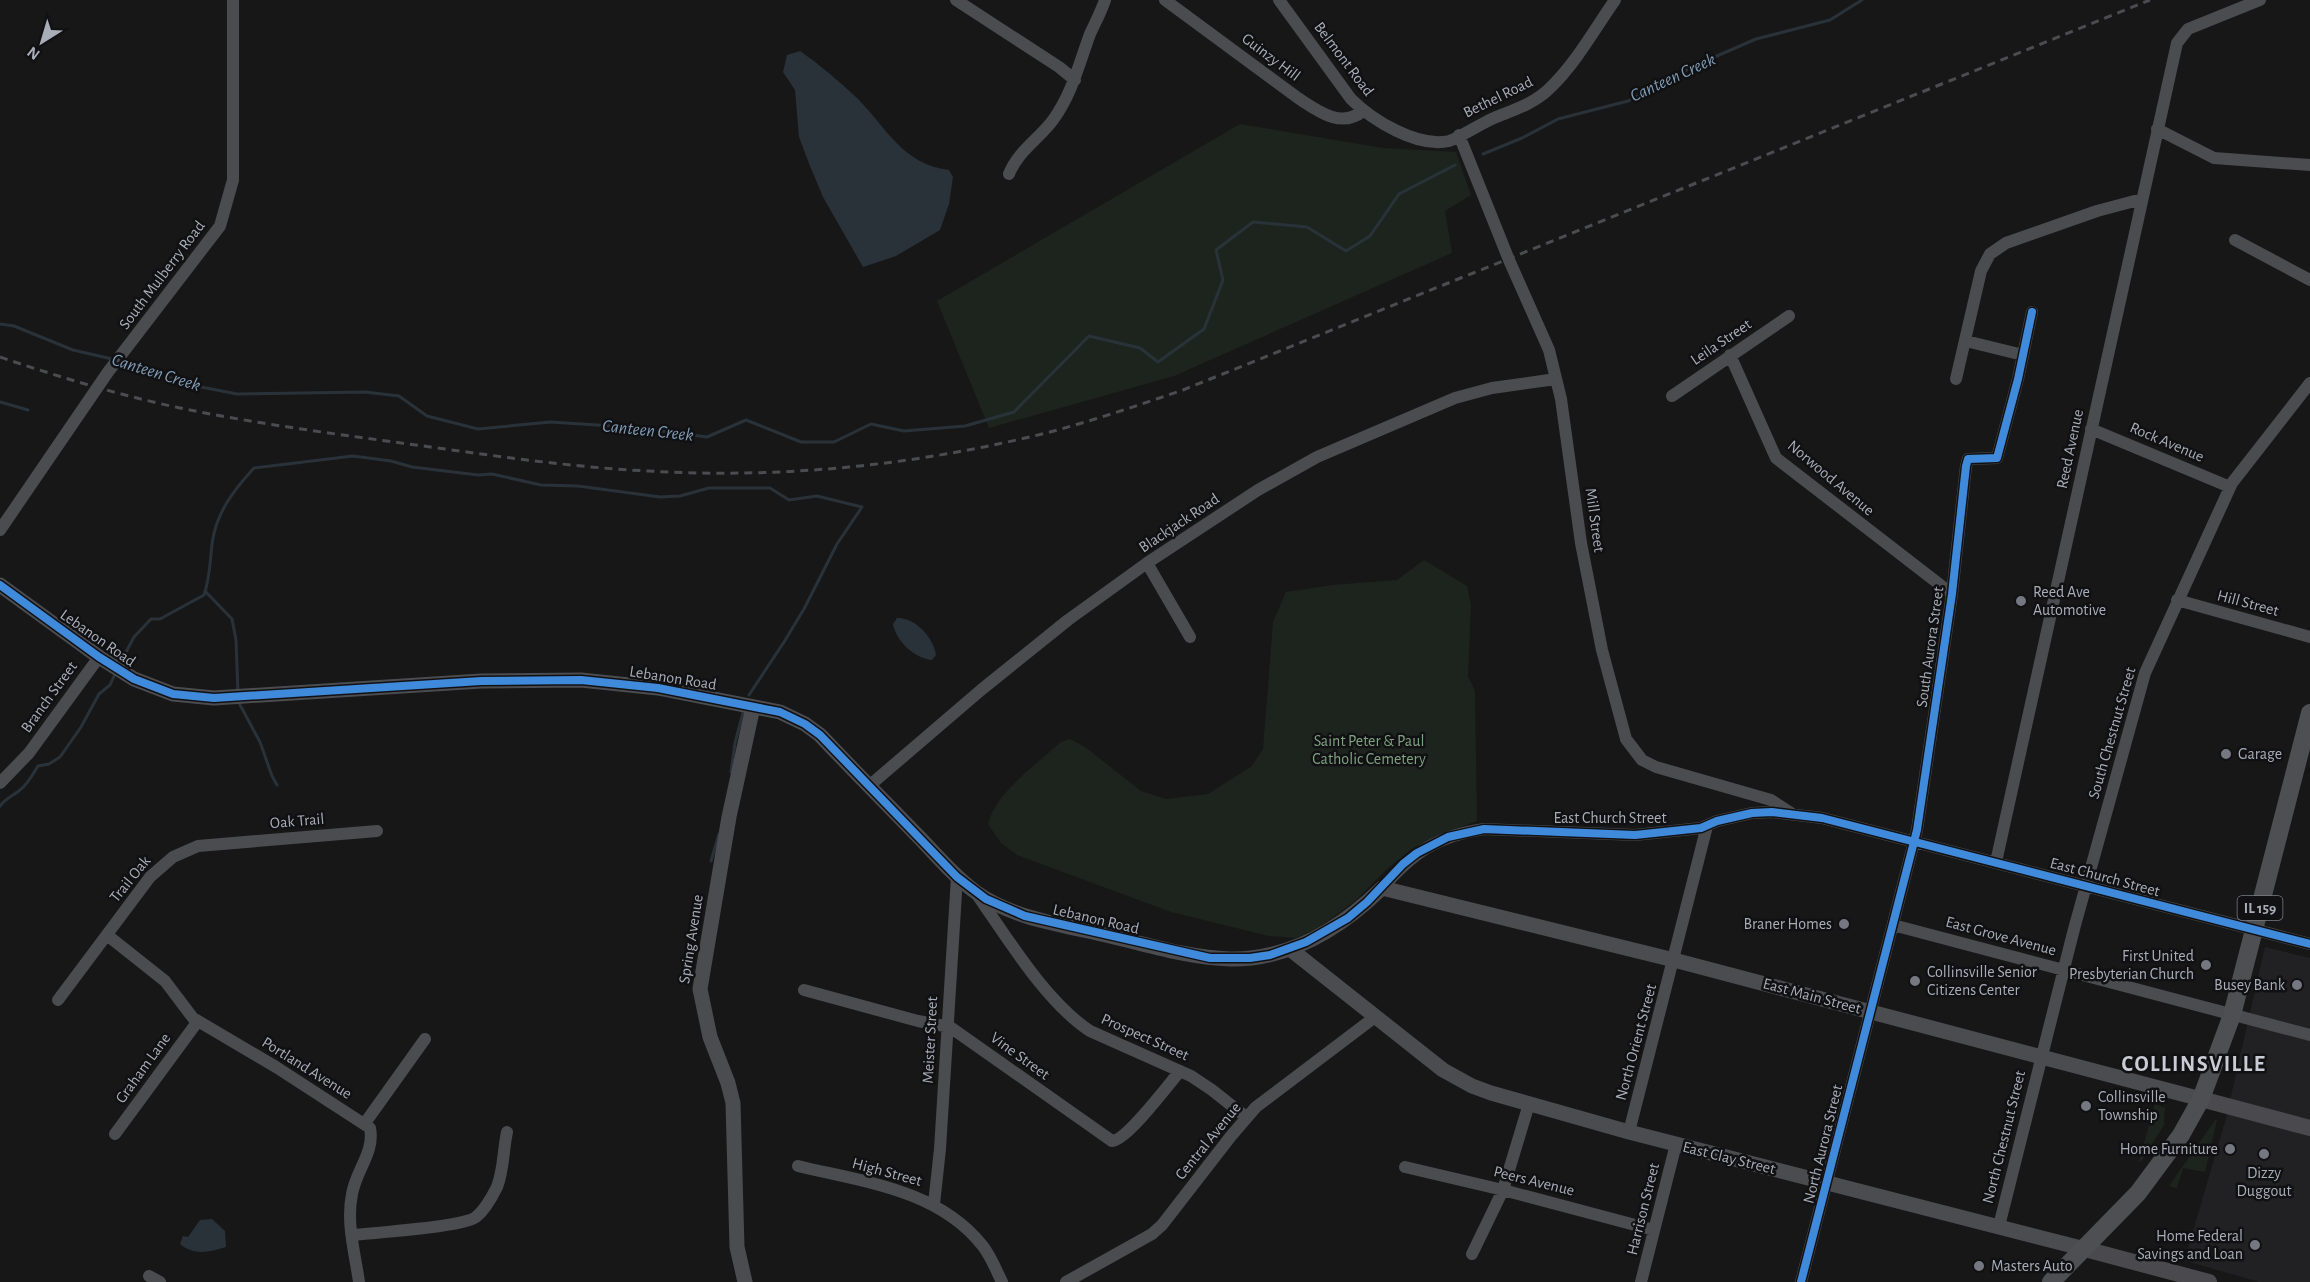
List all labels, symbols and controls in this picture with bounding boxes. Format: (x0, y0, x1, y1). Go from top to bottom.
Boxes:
north arrow (12, 12, 72, 72)
street label: Belmont Road (1311, 19, 1377, 99)
street label: Guinzy Hill (1238, 30, 1303, 85)
text: N (24, 43, 43, 63)
water label: Canteen Creek (1628, 50, 1718, 106)
street label: Bethel Road (1461, 73, 1535, 121)
street label: South Mulberry Road (116, 218, 209, 333)
street label: Leila Street (1688, 316, 1754, 368)
water label: Canteen Creek (110, 351, 202, 395)
street label: Reed Avenue (2054, 408, 2086, 490)
water label: Canteen Creek (601, 417, 695, 445)
street label: Rock Avenue (2128, 419, 2206, 465)
street label: Norwood Avenue (1785, 437, 1877, 519)
street label: Mill Street (1583, 487, 1607, 553)
street label: Blackjack Road (1136, 490, 1223, 556)
place label: Reed Ave Automotive (2033, 584, 2106, 618)
street label: South Aurora Street (1914, 586, 1946, 708)
street label: Hill Street (2215, 587, 2281, 619)
marker: Reed Ave Automotive (2014, 594, 2028, 608)
street label: Lebanon Road (57, 606, 139, 670)
street label: Branch Street (18, 658, 80, 736)
street label: Lebanon Road (628, 663, 718, 693)
street label: South Chestnut Street (2086, 665, 2138, 801)
park label: Saint Peter & Paul Catholic Cemetery (1312, 733, 1426, 768)
place label: Garage (2238, 746, 2282, 762)
marker: Garage (2219, 747, 2233, 761)
street label: East Church Street (1553, 810, 1667, 826)
street label: Oak Trail (269, 811, 325, 831)
street label: Trail Oak (107, 852, 154, 905)
street label: East Church Street (2048, 855, 2162, 899)
street label: Spring Avenue (676, 893, 706, 985)
road number: IL 159 (2238, 896, 2282, 920)
street label: Lebanon Road (1051, 901, 1141, 937)
street label: East Grove Avenue (1944, 914, 2058, 958)
place label: Braner Homes (1743, 916, 1832, 932)
marker: Braner Homes (1837, 917, 1851, 931)
place label: First United Presbyterian Church (2069, 948, 2194, 983)
marker: First United Presbyterian Church (2199, 958, 2213, 972)
place label: Collinsville Senior Citizens Center (1927, 964, 2038, 998)
marker: Collinsville Senior Citizens Center (1908, 974, 1922, 988)
street label: East Main Street (1761, 975, 1863, 1017)
place label: Busey Bank (2214, 977, 2286, 994)
marker: Busey Bank (2290, 978, 2304, 992)
street label: North Orient Street (1613, 982, 1659, 1102)
street label: Meister Street (920, 996, 940, 1084)
street label: Prospect Street (1099, 1011, 1191, 1063)
street label: Vine Street (987, 1029, 1053, 1083)
street label: Graham Lane (112, 1030, 174, 1106)
street label: Portland Avenue (259, 1034, 355, 1102)
district label: COLLINSVILLE (2122, 1053, 2266, 1075)
street label: North Chestnut Street (1980, 1069, 2028, 1205)
street label: North Aurora Street (1800, 1083, 1846, 1205)
place label: Collinsville Township (2098, 1089, 2166, 1123)
street label: Central Avenue (1172, 1099, 1244, 1183)
marker: Collinsville Township (2079, 1099, 2093, 1113)
street label: East Clay Street (1681, 1139, 1777, 1178)
place label: Home Furniture (2120, 1141, 2218, 1157)
marker: Home Furniture (2223, 1142, 2237, 1156)
marker: Dizzy Duggout (2257, 1147, 2271, 1161)
street label: High Street (851, 1155, 923, 1189)
street label: Harrison Street (1624, 1161, 1662, 1257)
street label: Peers Avenue (1492, 1163, 1576, 1199)
place label: Dizzy Duggout (2236, 1165, 2292, 1199)
place label: Home Federal Savings and Loan (2137, 1228, 2243, 1262)
marker: Home Federal Savings and Loan (2248, 1238, 2262, 1252)
place label: Masters Auto (1991, 1258, 2073, 1274)
marker: Masters Auto (1972, 1259, 1986, 1273)

